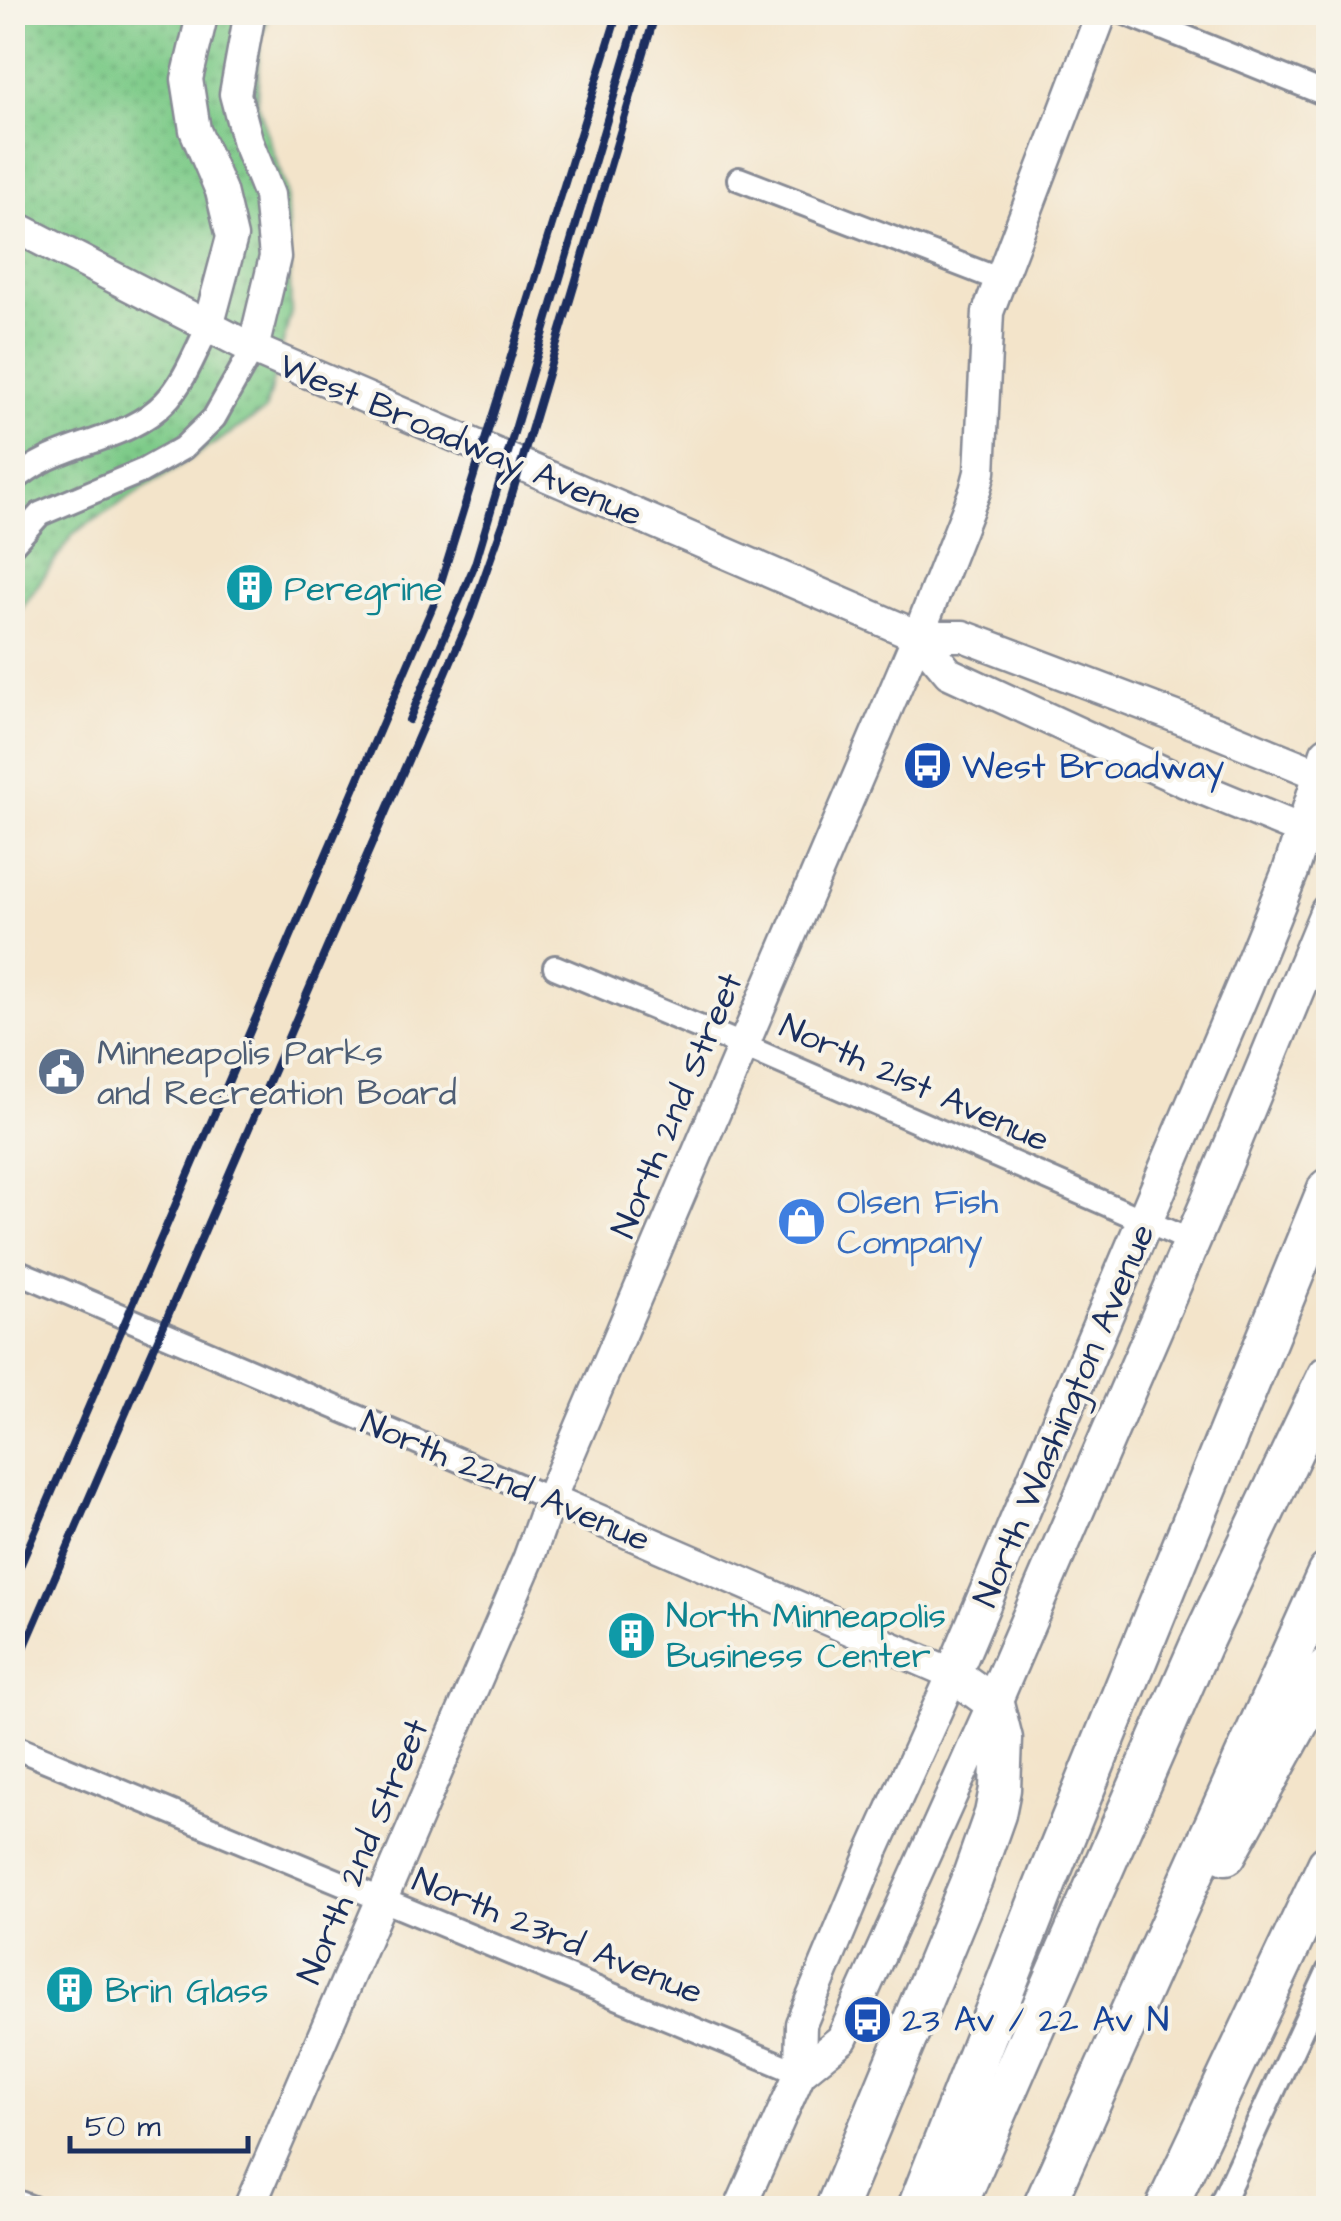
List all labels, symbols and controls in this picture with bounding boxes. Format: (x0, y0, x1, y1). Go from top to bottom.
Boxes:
street label: West Broadway Avenue (271, 342, 650, 540)
building icon: Peregrine (223, 562, 275, 614)
place label: Peregrine (284, 565, 443, 616)
bus stop icon: West Broadway (901, 740, 953, 792)
place label: West Broadway (962, 743, 1225, 793)
street label: North 2nd Street (599, 965, 755, 1246)
street label: North 21st Avenue (772, 1002, 1057, 1165)
place label: Minneapolis Parks and Recreation Board (97, 1029, 457, 1118)
public building icon: Minneapolis Parks and Recreation Board (36, 1046, 88, 1098)
place label: Olsen Fish Company (837, 1178, 998, 1268)
shop icon: Olsen Fish Company (776, 1195, 828, 1247)
street label: North Washington Avenue (961, 1216, 1169, 1616)
street label: North 22nd Avenue (353, 1398, 658, 1564)
place label: North Minneapolis Business Center (666, 1592, 946, 1681)
building icon: North Minneapolis Business Center (605, 1609, 657, 1661)
street label: North 2nd Street (285, 1711, 441, 1992)
street label: North 23rd Avenue (405, 1856, 710, 2017)
building icon: Brin Glass (44, 1964, 96, 2016)
place label: Brin Glass (105, 1967, 269, 2016)
bus stop icon: 23 Av / 22 Av N (841, 1993, 893, 2045)
place label: 23 Av / 22 Av N (902, 1996, 1169, 2045)
scale bar (70, 2091, 248, 2153)
text: 50 m (85, 2106, 161, 2148)

